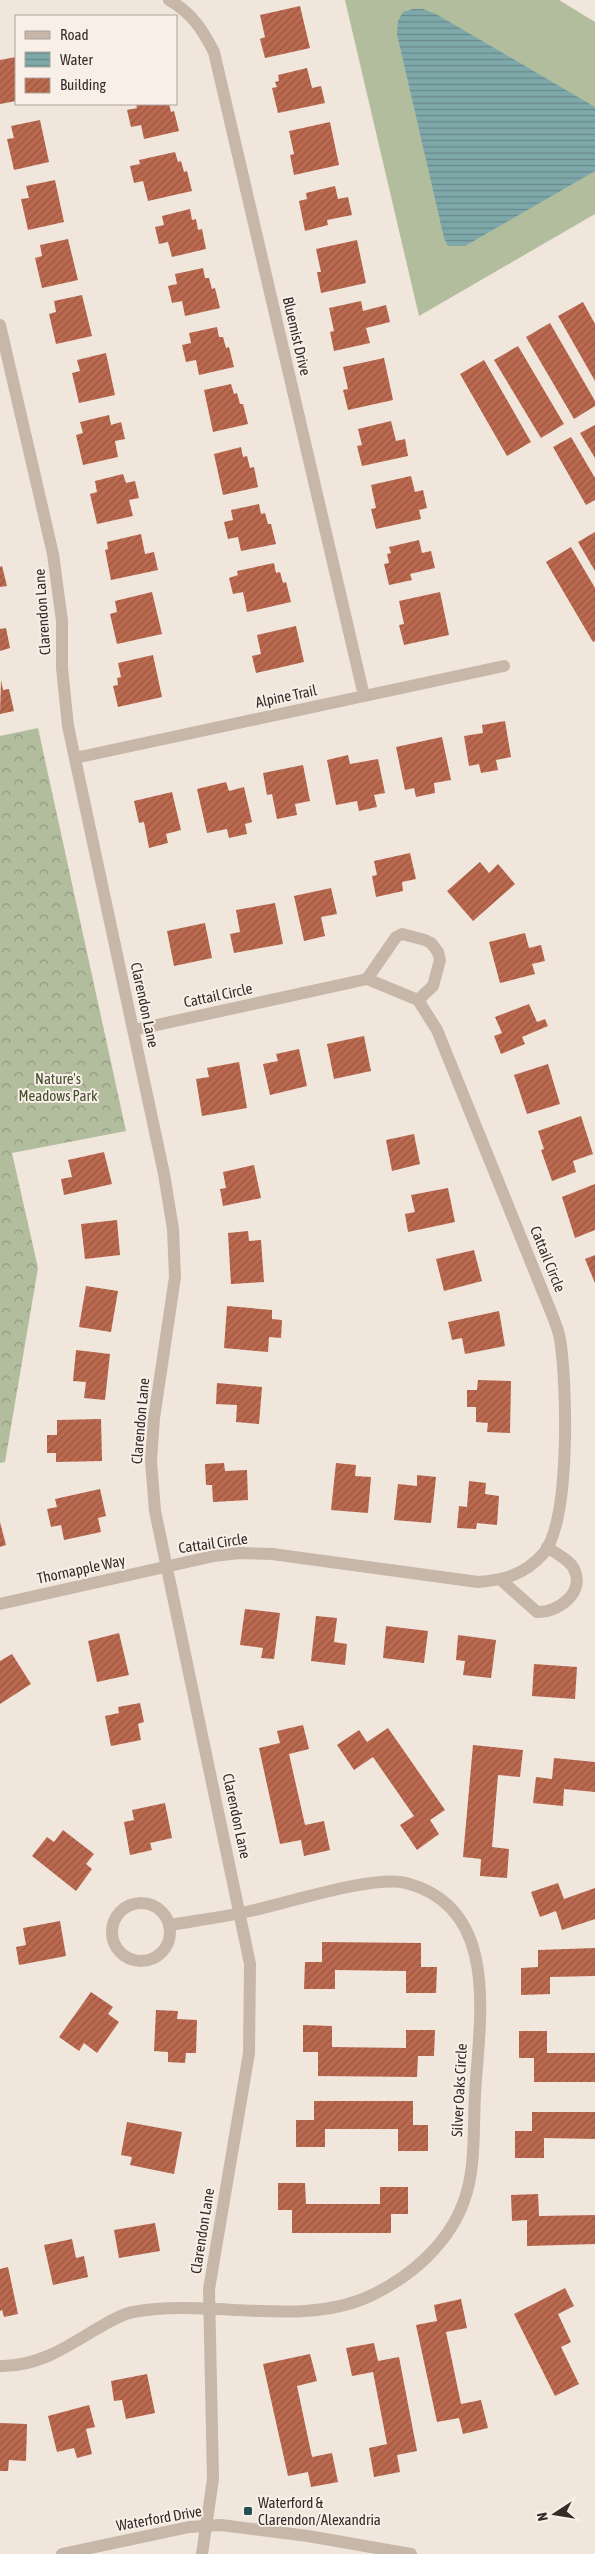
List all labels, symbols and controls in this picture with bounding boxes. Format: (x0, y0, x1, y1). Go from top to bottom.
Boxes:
legend (15, 15, 178, 105)
text: Road (60, 26, 89, 43)
text: Water (60, 51, 93, 68)
text: Building (60, 76, 106, 93)
street label: Bluemist Drive (280, 295, 314, 377)
street label: Clarendon Lane (30, 568, 53, 656)
street label: Alpine Trail (254, 681, 318, 711)
street label: Clarendon Lane (128, 961, 162, 1049)
street label: Cattail Circle (182, 979, 254, 1011)
park label: Nature's Meadows Park (18, 1070, 98, 1104)
street label: Cattail Circle (527, 1224, 569, 1295)
street label: Clarendon Lane (128, 1377, 152, 1465)
street label: Cattail Circle (177, 1530, 249, 1556)
street label: Thornapple Way (35, 1551, 127, 1587)
street label: Clarendon Lane (220, 1772, 254, 1860)
street label: Silver Oaks Circle (448, 2043, 470, 2137)
street label: Clarendon Lane (187, 2187, 217, 2275)
north arrow (530, 2489, 580, 2539)
place label: Waterford & Clarendon/Alexandria (258, 2494, 381, 2528)
street label: Waterford Drive (115, 2502, 203, 2534)
marker: Waterford & Clarendon/Alexandria (242, 2505, 254, 2517)
text: N (534, 2511, 551, 2522)

